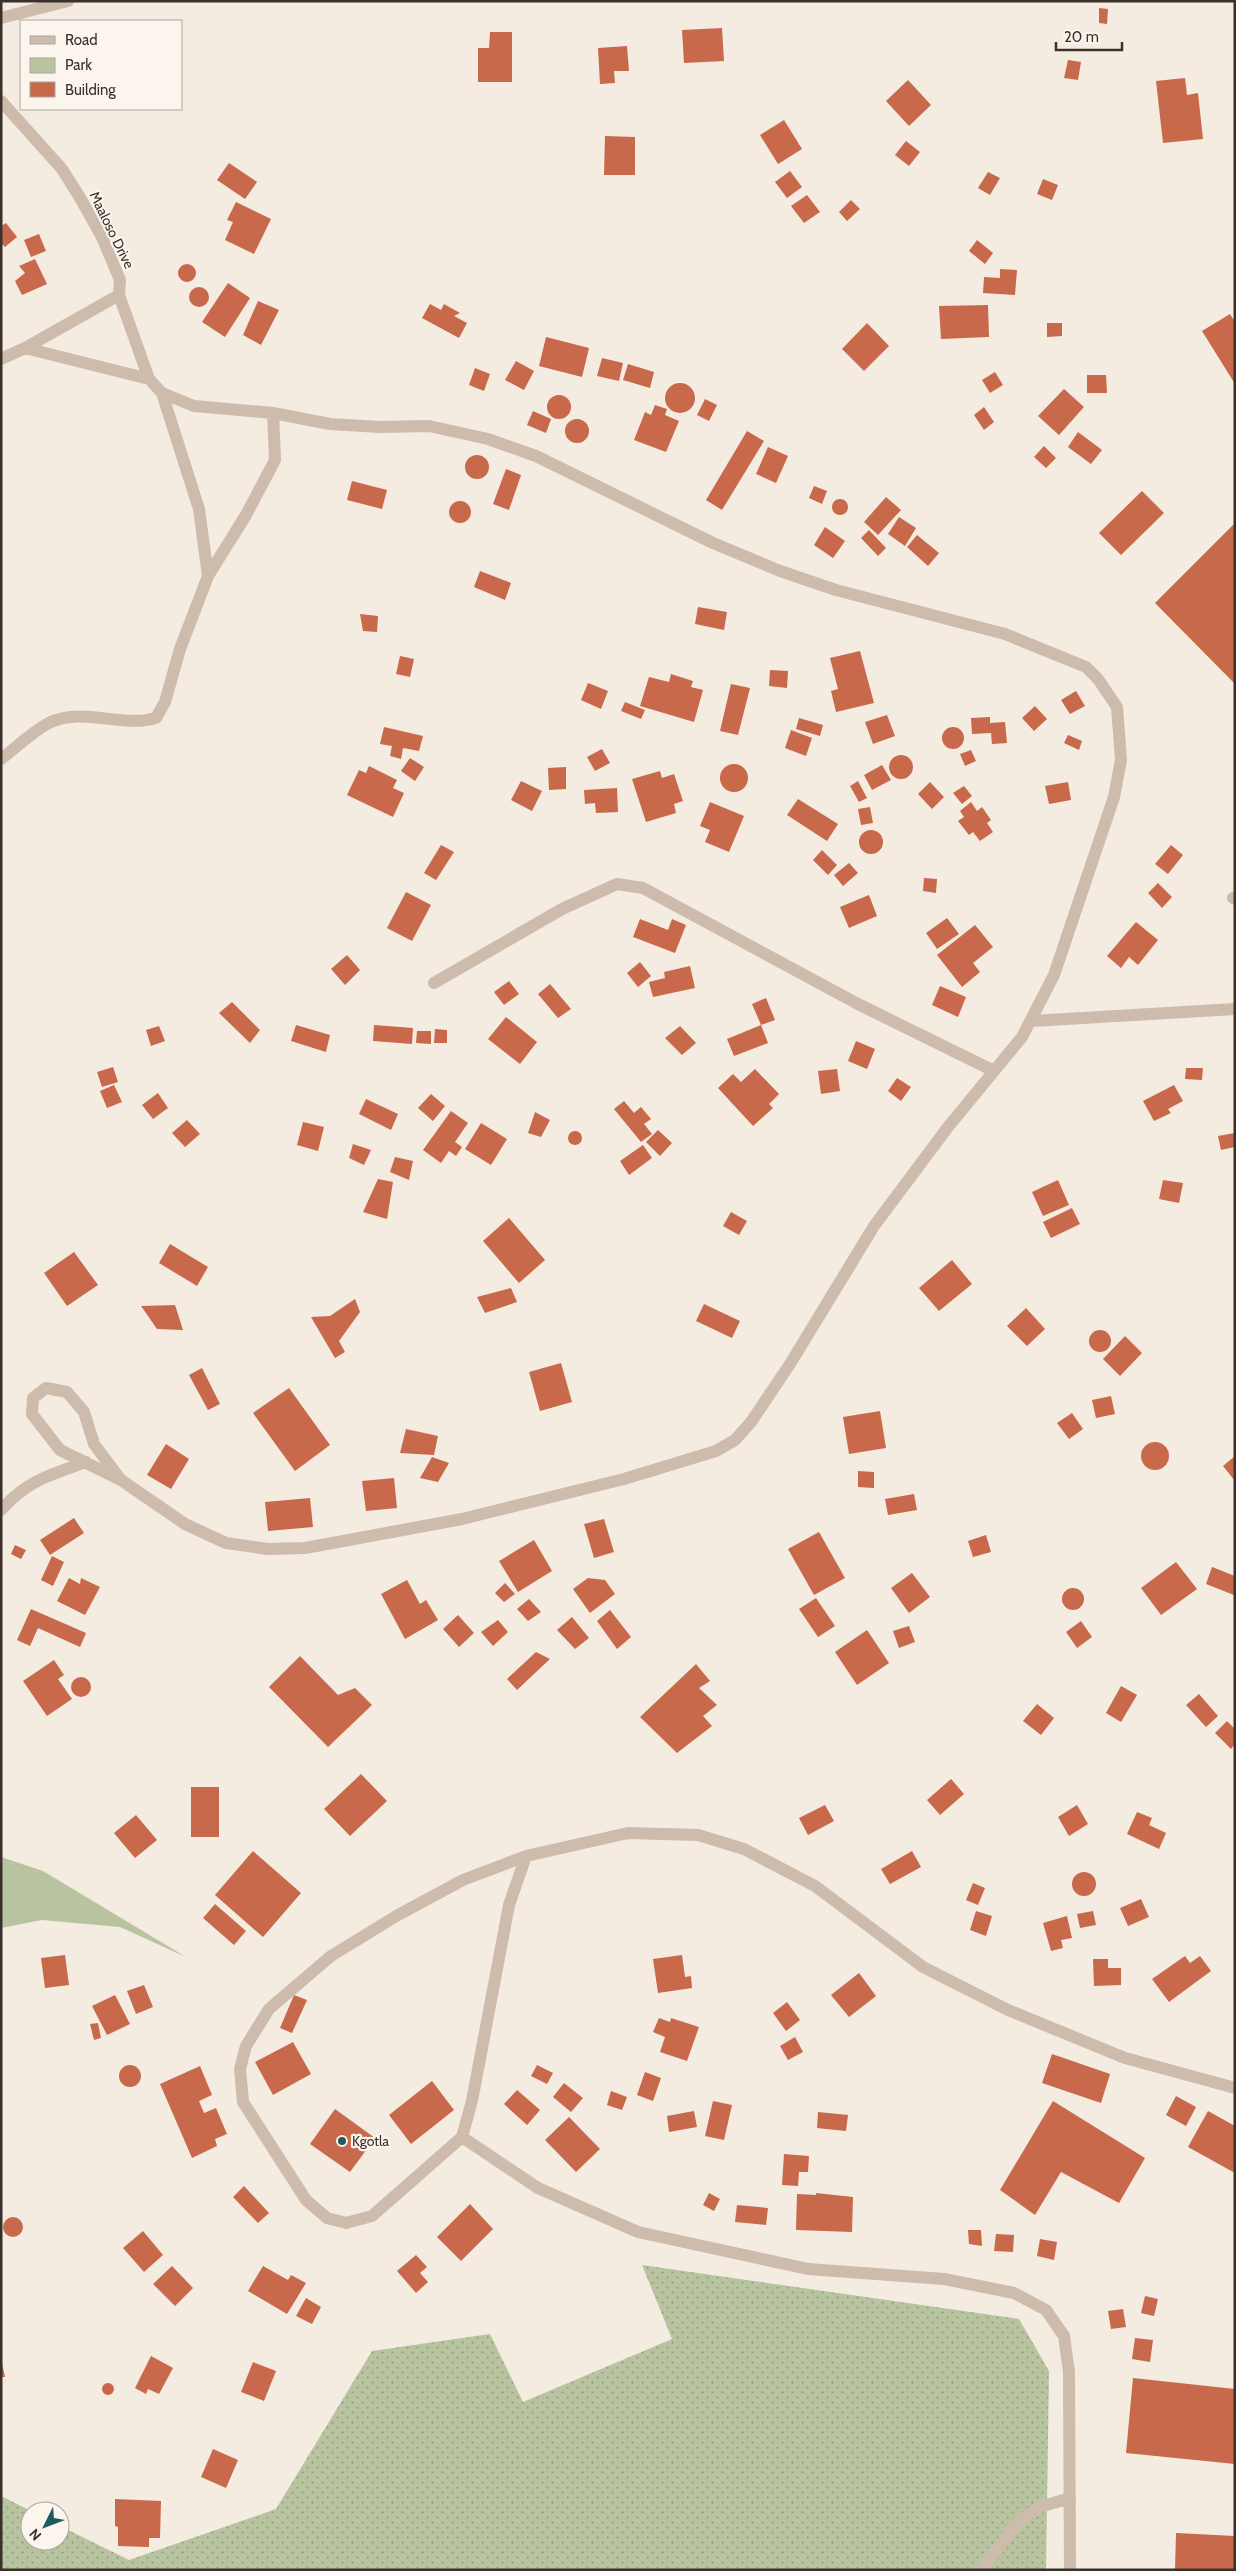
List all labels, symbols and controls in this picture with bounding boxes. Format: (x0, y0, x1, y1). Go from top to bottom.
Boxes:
legend (20, 20, 182, 110)
scale bar (1056, 20, 1122, 52)
text: 20 m (1064, 28, 1099, 46)
text: Road (65, 31, 98, 49)
text: Park (65, 56, 92, 74)
text: Building (65, 81, 116, 99)
street label: Maaloso Drive (86, 188, 138, 272)
place label: Kgotla (352, 2132, 389, 2150)
marker: Kgotla (336, 2135, 348, 2147)
north arrow (20, 2501, 70, 2551)
text: N (25, 2525, 45, 2544)

